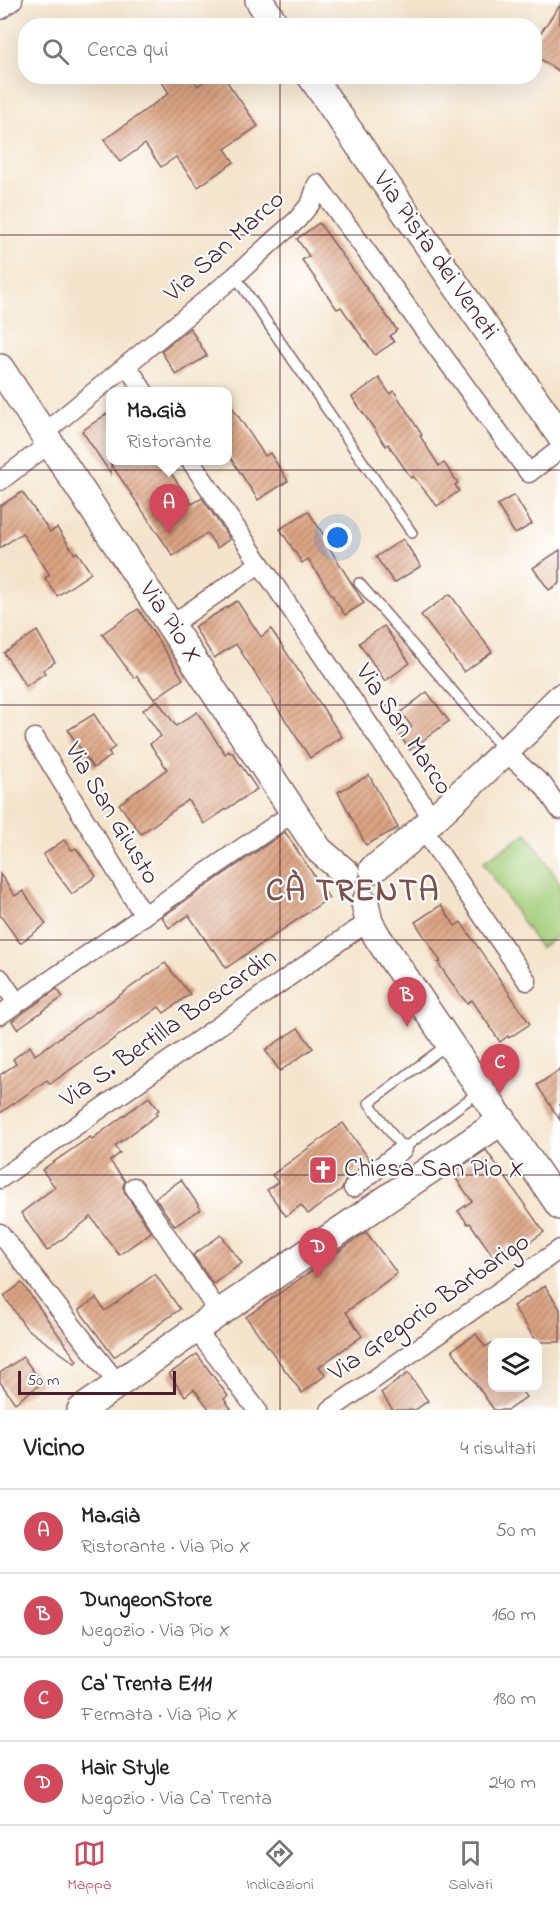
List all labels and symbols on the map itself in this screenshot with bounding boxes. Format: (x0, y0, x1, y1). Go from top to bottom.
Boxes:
street label: Via Pista dei Veneti (362, 163, 508, 348)
street label: Via San Marco (155, 182, 294, 313)
pin: A (150, 484, 188, 534)
your location (323, 523, 352, 552)
street label: Via Pio X (128, 573, 211, 672)
street label: Via San Marco (344, 656, 461, 804)
street label: Via San Giusto (53, 735, 169, 892)
district label: CÀ TRENTA (266, 869, 440, 916)
street label: Via S. Bertilla Boscardin (52, 940, 285, 1119)
pin: B (388, 978, 426, 1027)
pin: C (480, 1044, 520, 1094)
place label: Chiesa San Pio X (344, 1151, 524, 1189)
church icon: Chiesa San Pio X (307, 1154, 339, 1186)
street label: Via Gregorio Barbarigo (321, 1224, 538, 1392)
pin: D (298, 1228, 338, 1278)
scale bar (18, 1368, 176, 1396)

